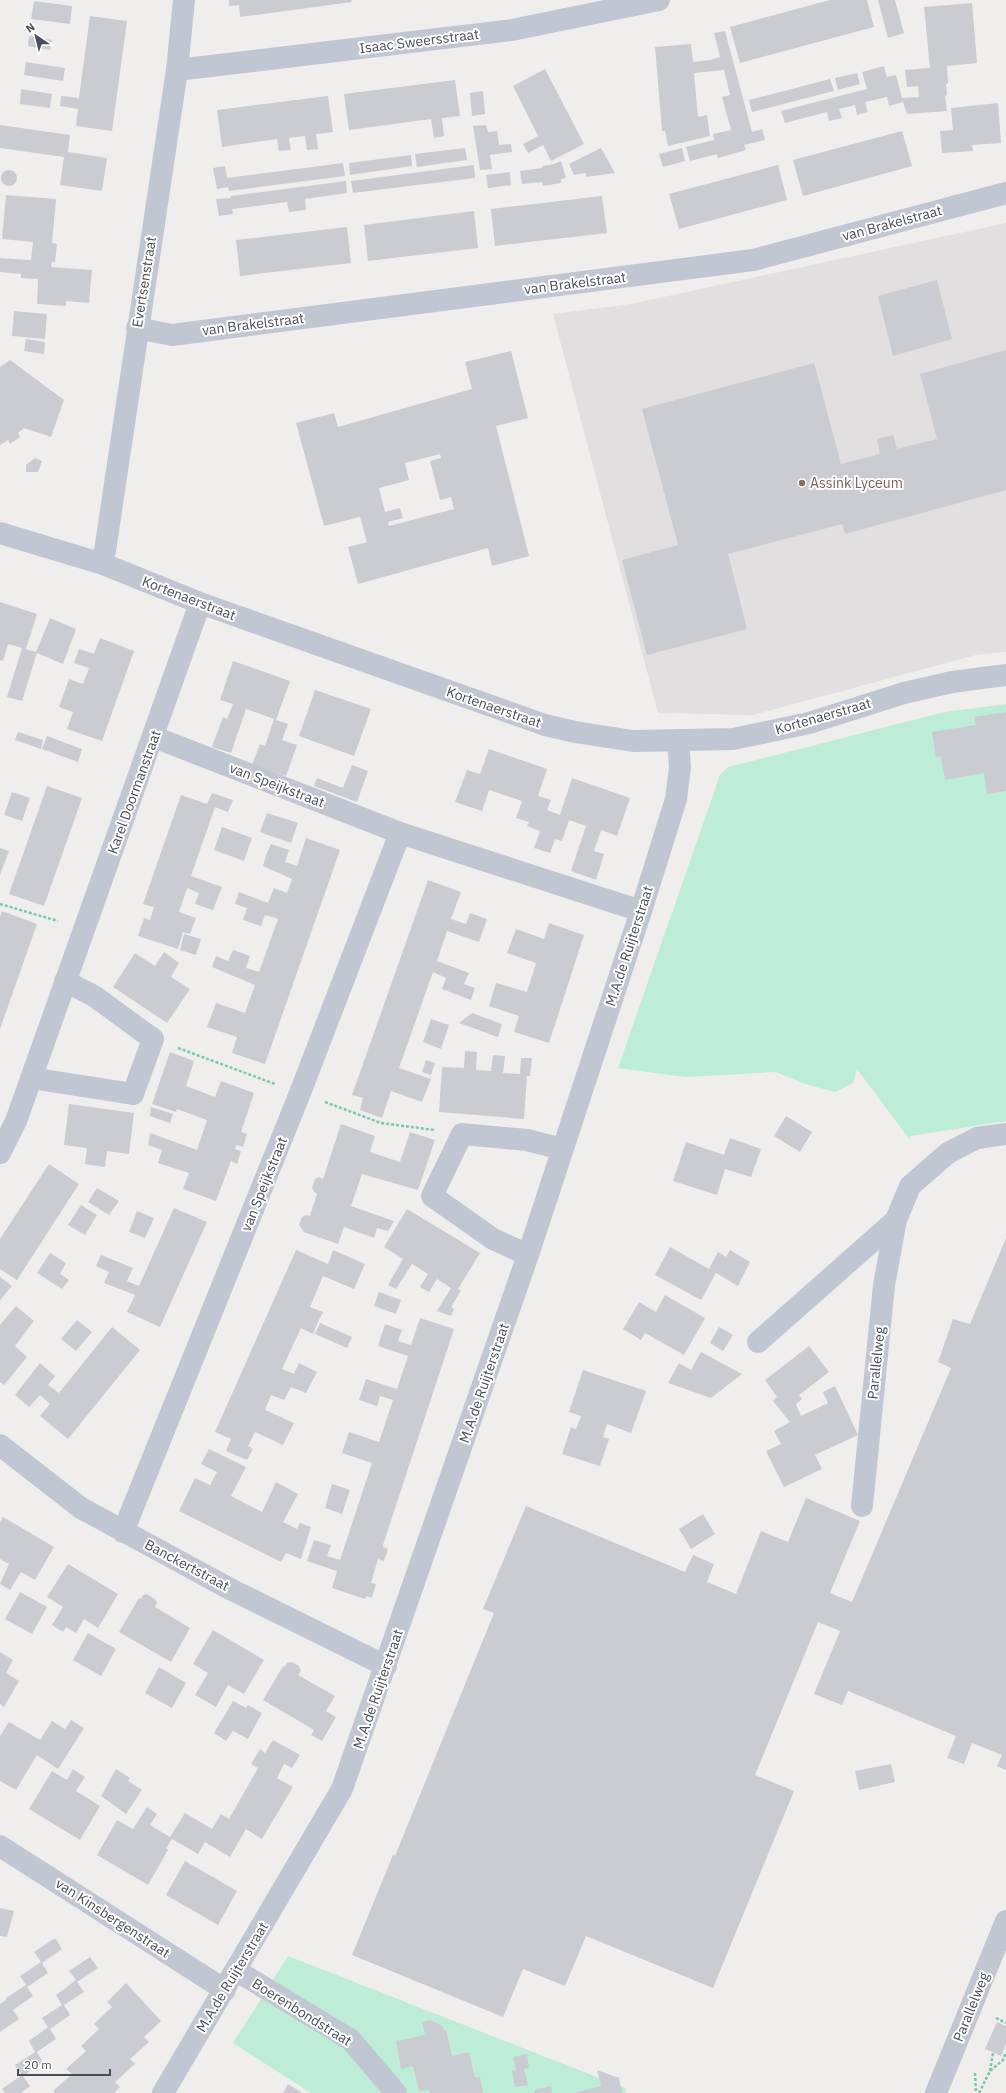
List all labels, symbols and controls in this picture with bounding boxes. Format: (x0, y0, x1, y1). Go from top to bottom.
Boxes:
north arrow (16, 16, 56, 56)
text: N (23, 20, 38, 36)
street label: Isaac Sweersstraat (358, 25, 480, 57)
street label: van Brakelstraat (840, 201, 944, 245)
street label: Evertsenstraat (128, 235, 160, 329)
street label: van Brakelstraat (523, 268, 627, 298)
street label: van Brakelstraat (201, 309, 305, 339)
place label: Assink Lyceum (810, 474, 903, 492)
marker: Assink Lyceum (797, 478, 807, 488)
street label: Kortenaerstraat (140, 572, 238, 624)
street label: Kortenaerstraat (444, 682, 544, 732)
street label: Kortenaerstraat (773, 694, 873, 738)
street label: Karel Doormanstraat (103, 728, 165, 856)
street label: van Speijkstraat (227, 759, 327, 811)
street label: M.A.de Ruijterstraat (601, 884, 657, 1008)
street label: van Speijkstraat (237, 1134, 291, 1234)
street label: M.A.de Ruijterstraat (455, 1321, 513, 1445)
street label: Parallelweg (863, 1325, 889, 1400)
street label: Banckertstraat (142, 1535, 232, 1595)
street label: M.A.de Ruijterstraat (349, 1627, 407, 1751)
street label: van Kinsbergenstraat (52, 1874, 174, 1962)
street label: M.A.de Ruijterstraat (192, 1919, 272, 2035)
street label: Parallelweg (949, 1969, 993, 2044)
street label: Boerenbondstraat (249, 1974, 355, 2050)
scale bar (18, 2051, 110, 2077)
text: 20 m (24, 2057, 52, 2072)

